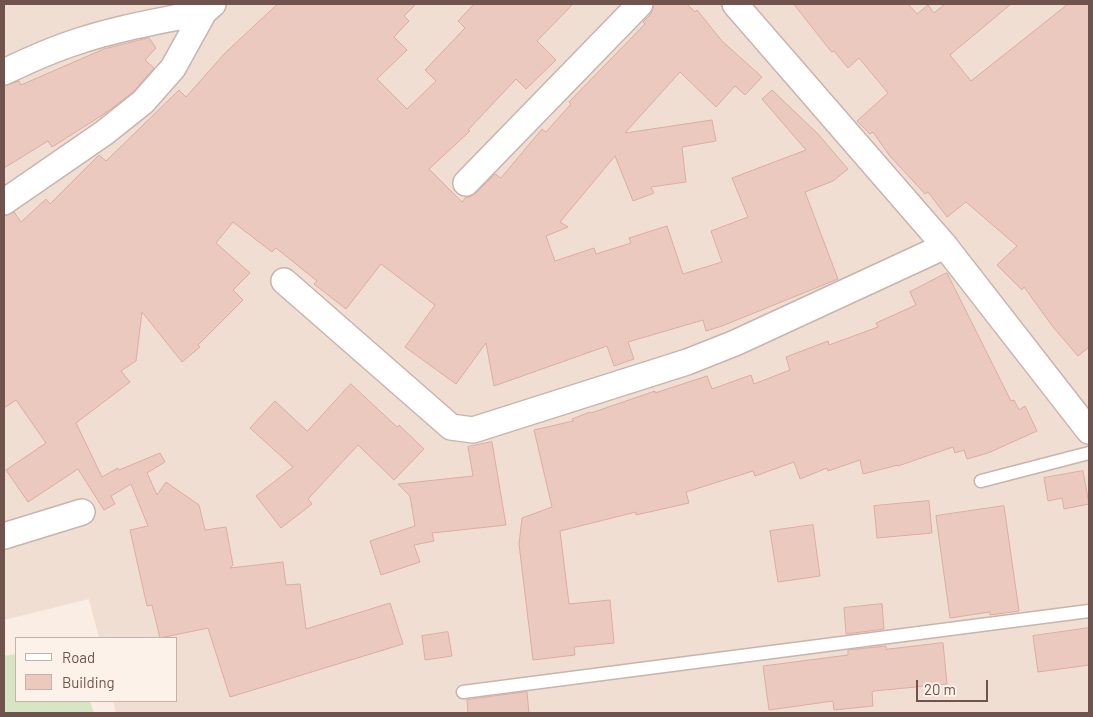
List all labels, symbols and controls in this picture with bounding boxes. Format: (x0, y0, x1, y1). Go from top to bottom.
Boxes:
legend (15, 637, 178, 702)
text: Road (62, 648, 95, 666)
scale bar (918, 670, 990, 702)
text: Building (62, 673, 115, 691)
text: 20 m (924, 680, 956, 698)

